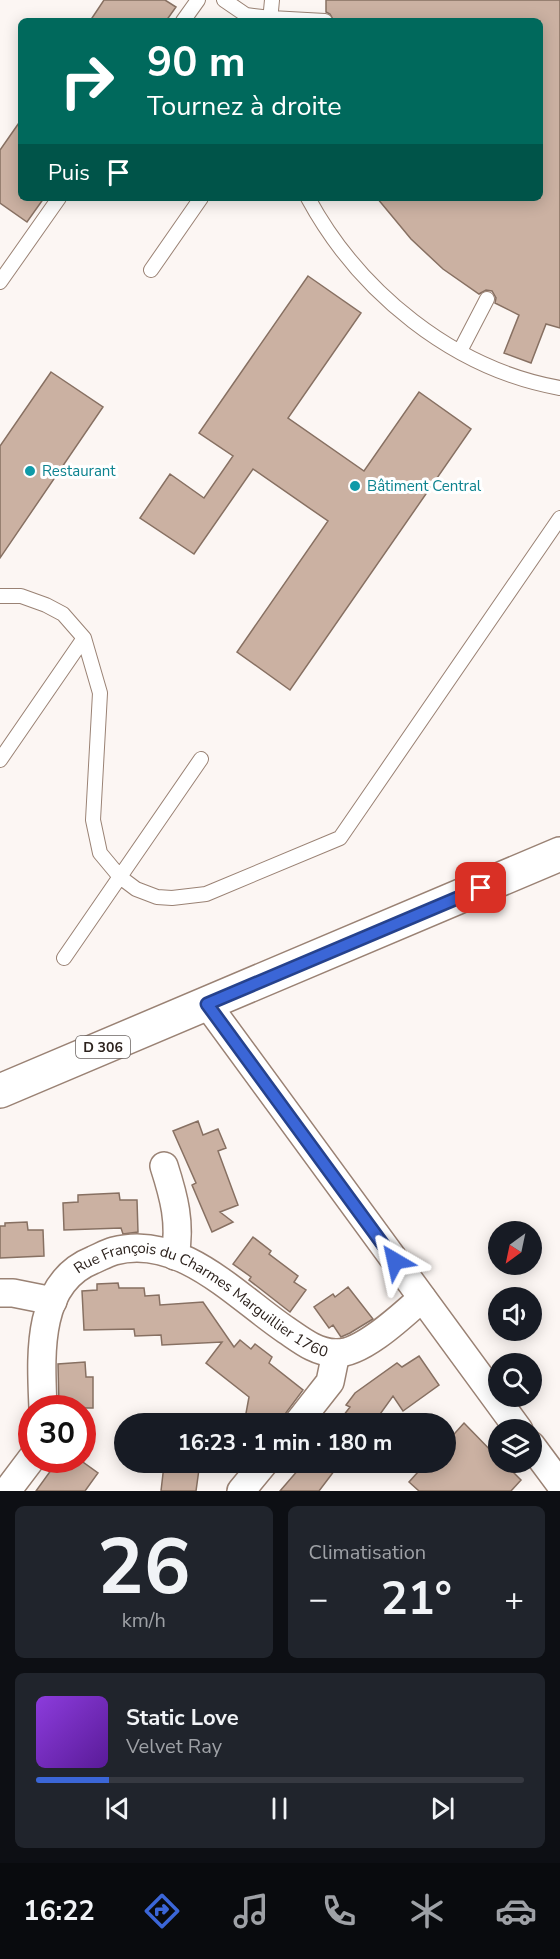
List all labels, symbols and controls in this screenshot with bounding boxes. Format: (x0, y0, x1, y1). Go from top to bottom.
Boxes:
text: 90 m (147, 34, 246, 91)
icon: right (48, 42, 126, 120)
text: Tournez à droite (147, 88, 342, 125)
icon: arrive (102, 156, 135, 189)
text: Puis (48, 158, 90, 188)
place label: Restaurant (42, 461, 116, 481)
marker: Restaurant (23, 464, 37, 478)
place label: Bâtiment Central (367, 476, 482, 496)
marker: Bâtiment Central (348, 479, 362, 493)
pin (455, 862, 506, 913)
icon: arrive (464, 871, 497, 904)
road number: D 306 (76, 1036, 130, 1058)
north arrow (488, 1221, 542, 1275)
map controls (488, 1221, 542, 1473)
position arrow (363, 1229, 427, 1293)
street label: Rue François du Charmes Marguillier 1760 (70, 1238, 330, 1362)
button: sound (488, 1287, 542, 1341)
button: search (488, 1353, 542, 1407)
speed limit sign: 30 (18, 1395, 96, 1473)
button: layers (488, 1419, 542, 1473)
text: 16:23 · 1 min · 180 m (178, 1428, 392, 1458)
text: 26 (97, 1514, 191, 1621)
text: Climatisation (309, 1539, 426, 1566)
text: 21° (381, 1569, 452, 1630)
text: − (309, 1577, 328, 1622)
text: + (504, 1577, 524, 1622)
text: km/h (122, 1607, 166, 1634)
text: Static Love (126, 1703, 239, 1733)
text: Velvet Ray (126, 1733, 222, 1760)
icon: previous (101, 1792, 134, 1825)
icon: pause (263, 1792, 296, 1825)
icon: next (426, 1792, 459, 1825)
icon: directions (141, 1890, 183, 1932)
icon: music (230, 1890, 272, 1932)
icon: phone (318, 1890, 360, 1932)
icon: climate (406, 1890, 448, 1932)
icon: car (495, 1890, 537, 1932)
text: 16:22 (23, 1893, 95, 1930)

